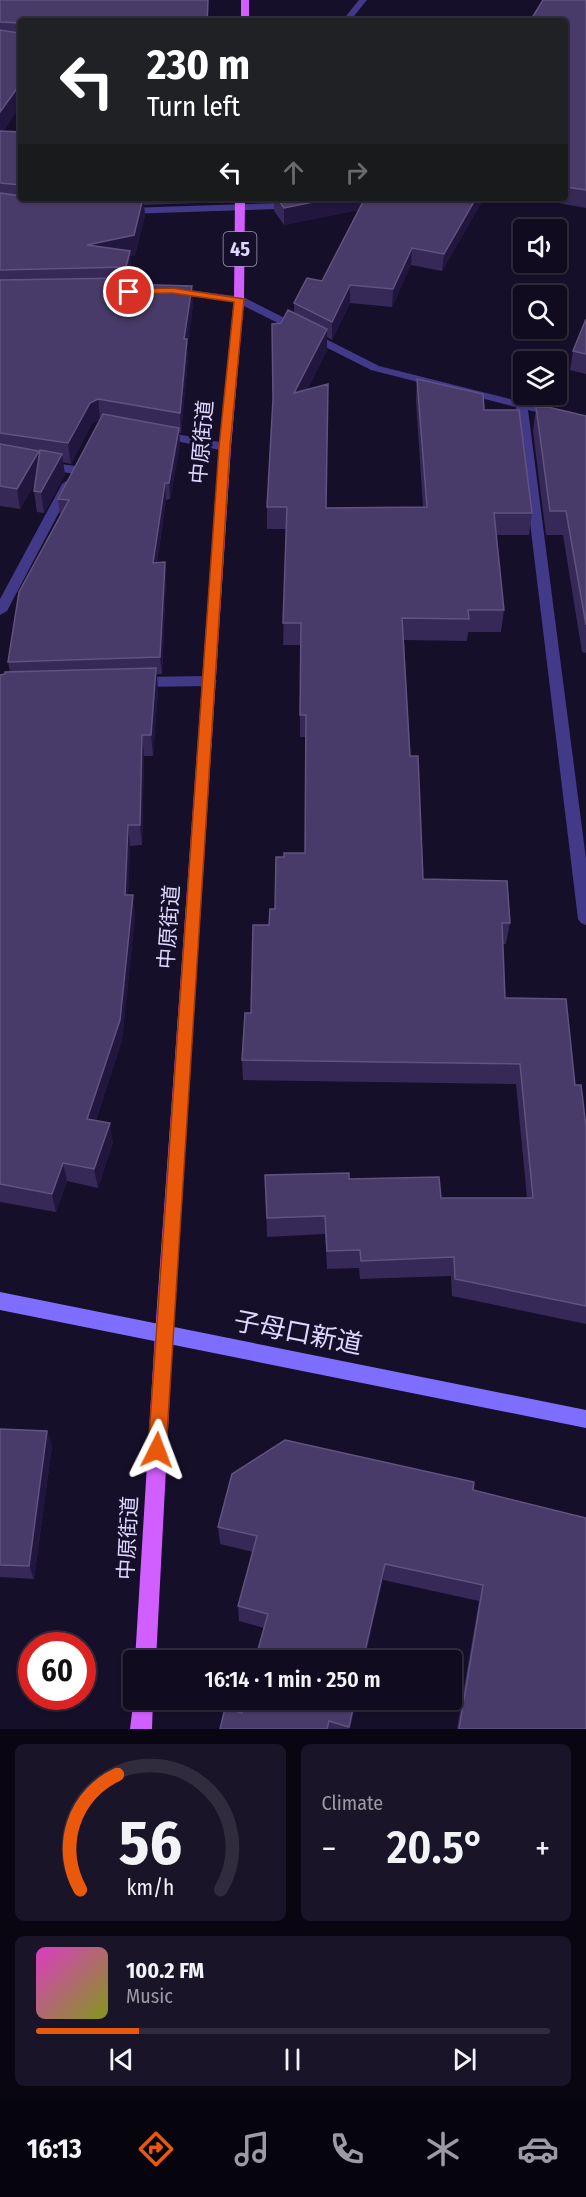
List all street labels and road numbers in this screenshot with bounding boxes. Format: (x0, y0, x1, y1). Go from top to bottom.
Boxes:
road number: 45 (224, 232, 256, 266)
street label: 中原街道 (185, 399, 219, 485)
street label: 中原街道 (153, 884, 185, 970)
street label: 子母口新道 (231, 1305, 365, 1361)
street label: 中原街道 (113, 1495, 143, 1581)

